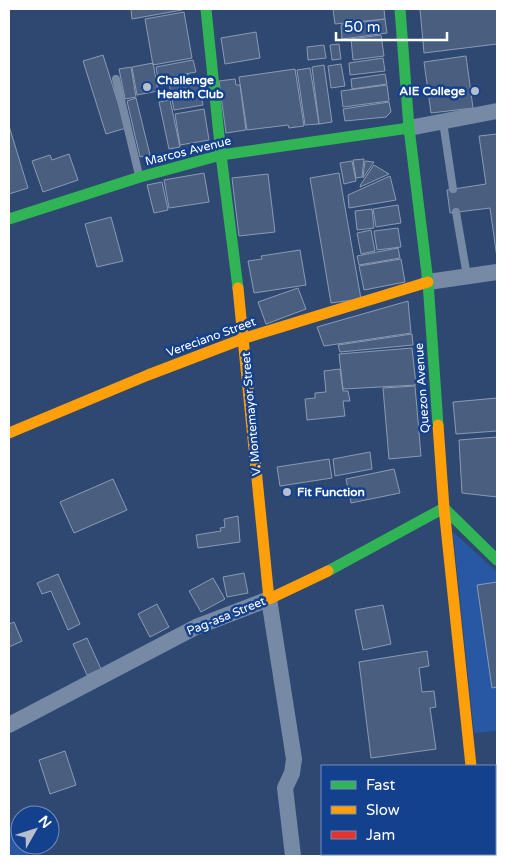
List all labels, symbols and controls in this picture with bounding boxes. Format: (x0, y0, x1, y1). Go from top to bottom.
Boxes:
scale bar (336, 10, 447, 42)
text: 50 m (344, 18, 381, 36)
place label: Challenge Health Club (157, 73, 224, 101)
marker: Challenge Health Club (141, 81, 153, 93)
place label: AIE College (399, 84, 465, 99)
marker: AIE College (469, 85, 481, 97)
street label: Marcos Avenue (143, 133, 233, 168)
street label: Vereciano Street (165, 314, 258, 360)
street label: Quezon Avenue (412, 342, 432, 434)
street label: V. Montemayor Street (239, 351, 263, 477)
place label: Fit Function (297, 485, 365, 499)
marker: Fit Function (281, 486, 293, 498)
street label: Pag-asa Street (185, 594, 268, 638)
legend (321, 765, 496, 855)
text: Fast (366, 776, 396, 794)
text: Slow (366, 801, 400, 819)
north arrow (10, 805, 60, 855)
text: N (35, 812, 55, 832)
text: Jam (366, 826, 395, 844)

